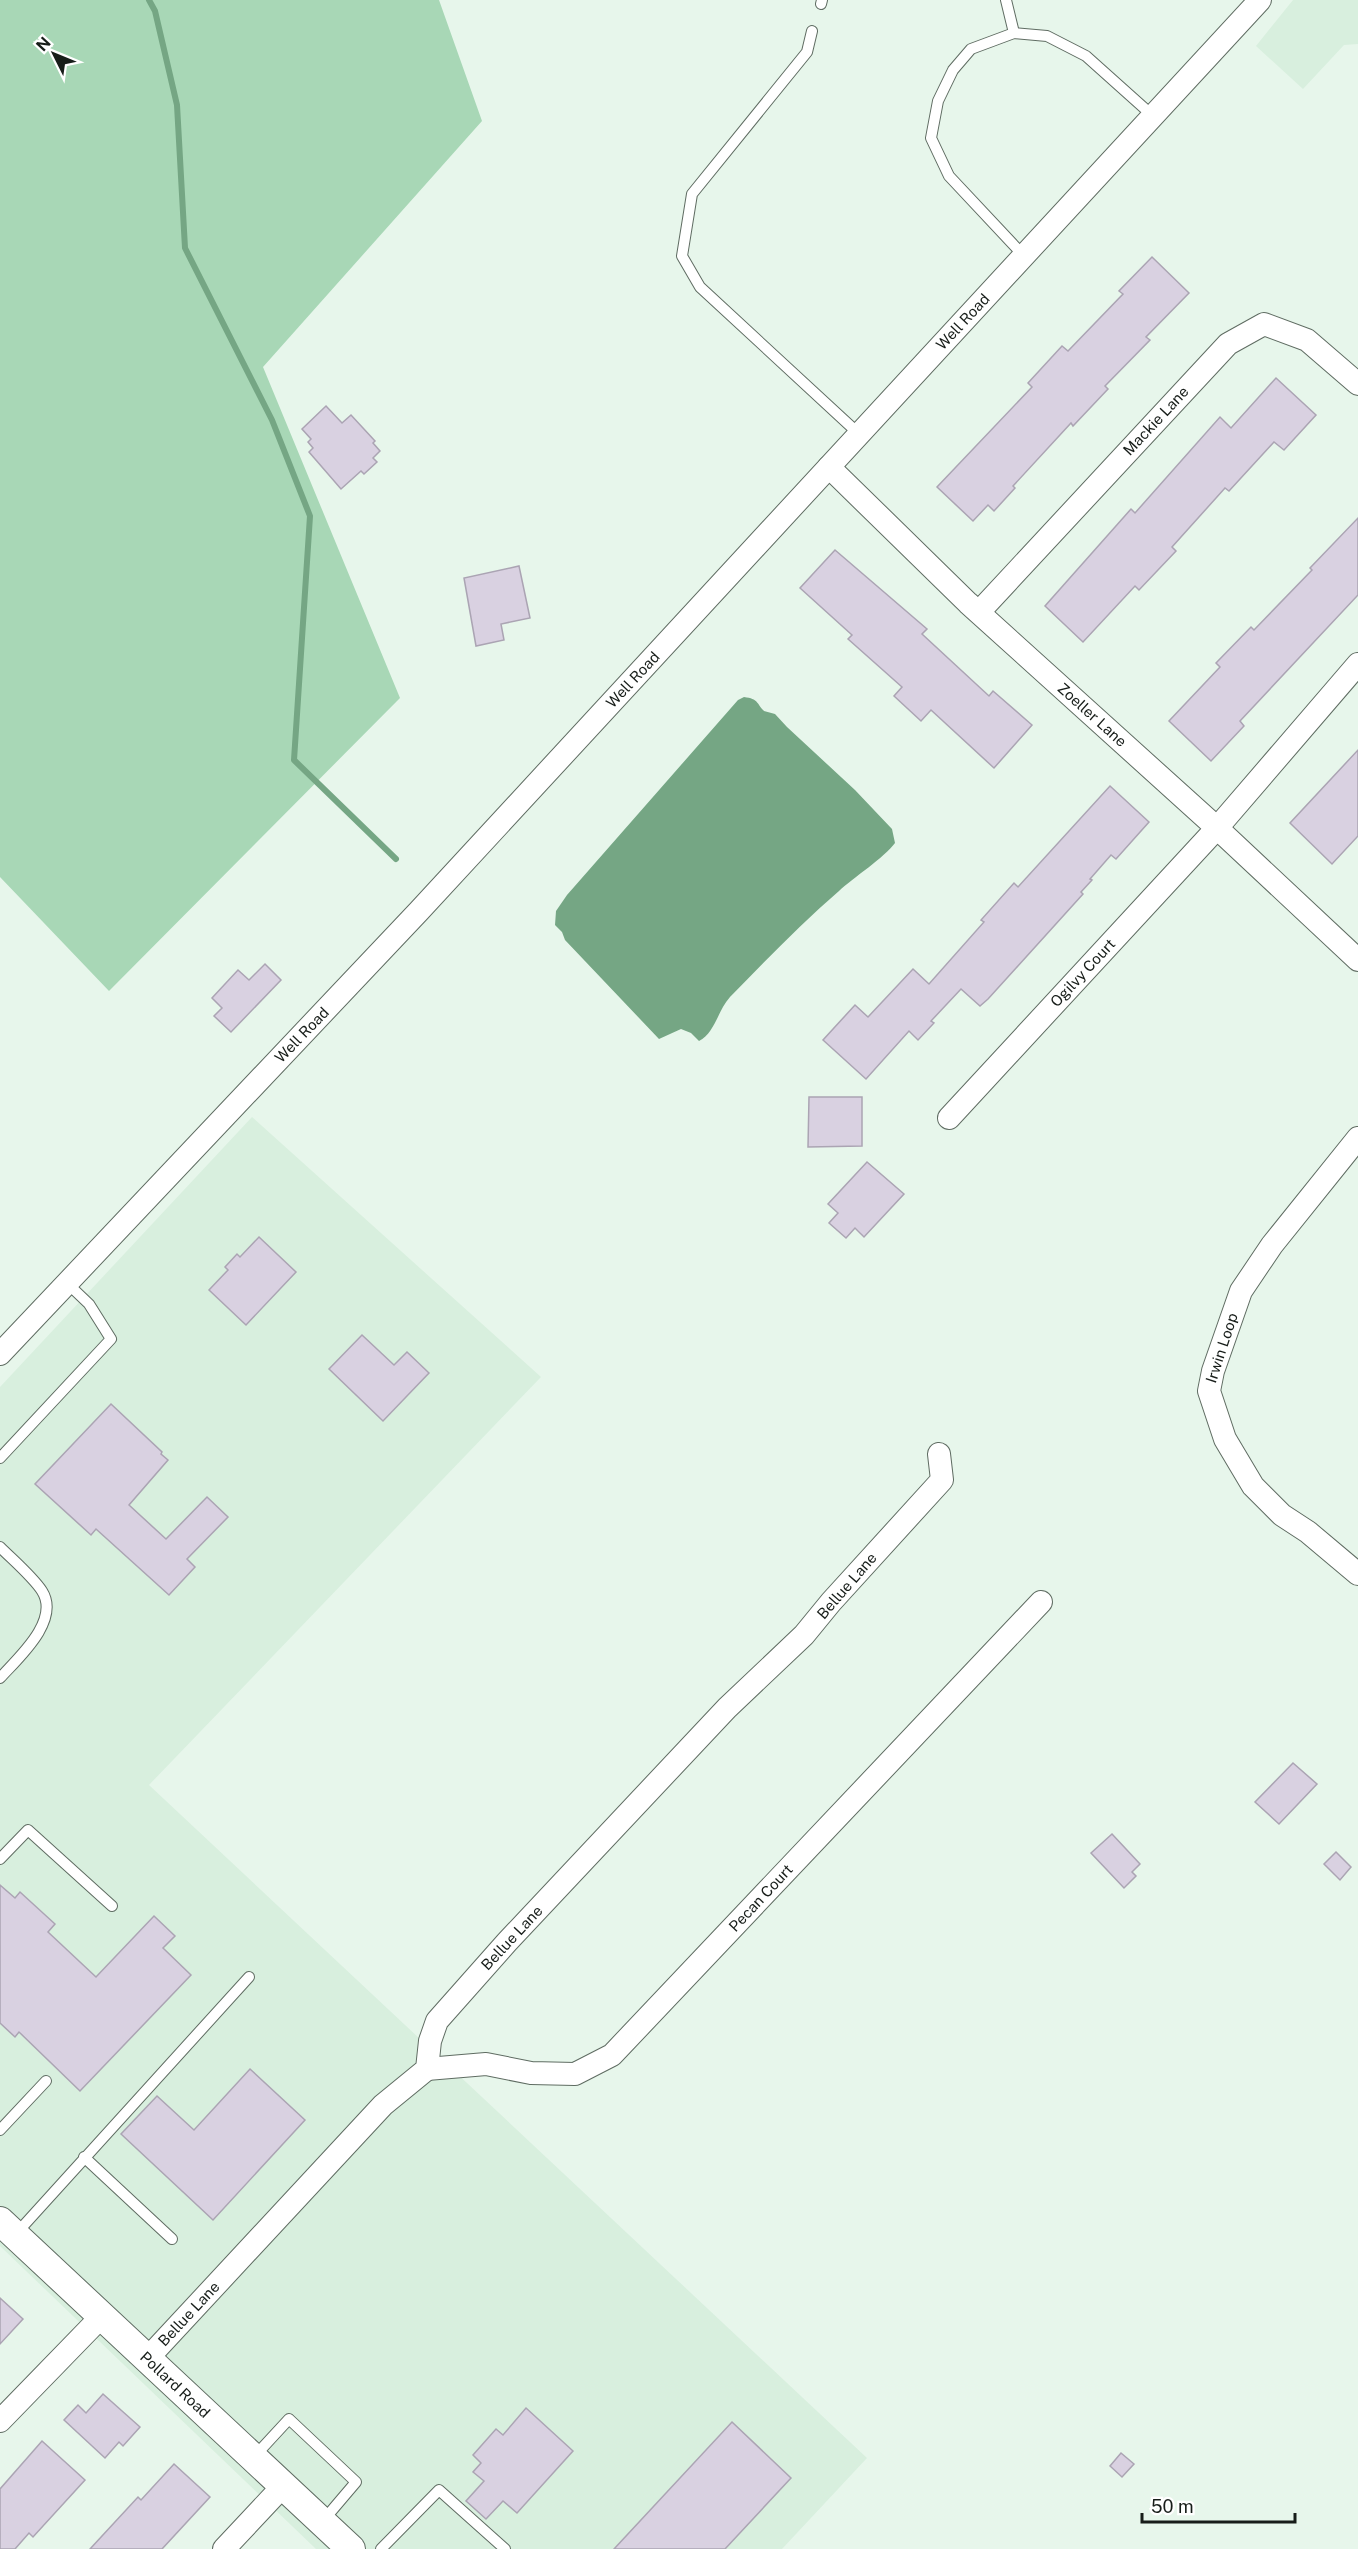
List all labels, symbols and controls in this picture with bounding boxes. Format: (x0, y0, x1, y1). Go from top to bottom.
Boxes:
north arrow (24, 24, 84, 84)
text: N (32, 33, 55, 55)
street label: Well Road (932, 290, 993, 353)
street label: Mackie Lane (1120, 383, 1192, 458)
street label: Well Road (602, 648, 663, 711)
street label: Zoeller Lane (1054, 679, 1130, 750)
street label: Ogilvy Court (1047, 935, 1119, 1010)
street label: Well Road (271, 1004, 332, 1066)
street label: Irwin Loop (1202, 1311, 1241, 1385)
street label: Bellue Lane (813, 1549, 880, 1622)
street label: Pecan Court (725, 1860, 796, 1935)
street label: Bellue Lane (478, 1902, 546, 1973)
street label: Bellue Lane (155, 2278, 223, 2349)
street label: Pollard Road (137, 2348, 214, 2421)
scale bar (1142, 2486, 1295, 2524)
text: 50 m (1151, 2496, 1194, 2517)

